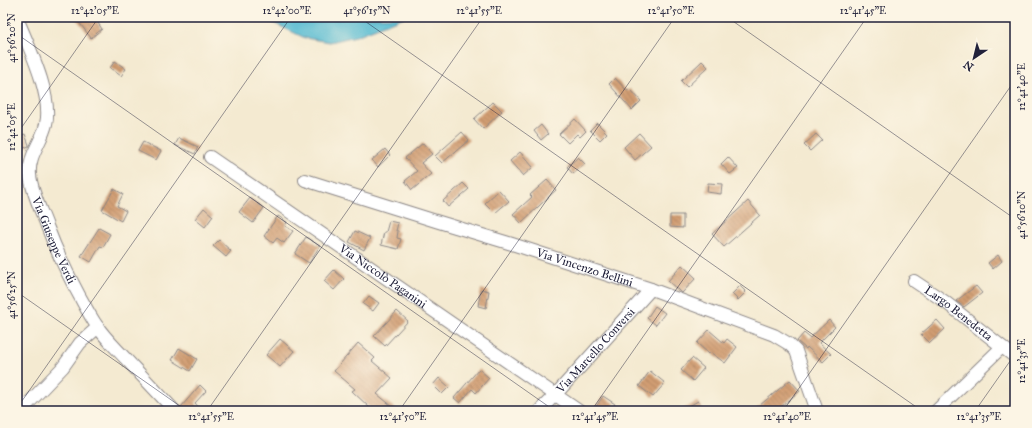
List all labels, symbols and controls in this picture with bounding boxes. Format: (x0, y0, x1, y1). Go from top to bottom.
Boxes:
text: 12°42'05"E (71, 5, 119, 17)
text: 12°42'00"E (263, 5, 311, 17)
text: 41°56'15"N (343, 5, 391, 17)
text: 12°41'55"E (456, 5, 502, 17)
text: 12°41'50"E (648, 5, 694, 17)
text: 12°41'45"E (840, 5, 886, 17)
text: 41°56'20"N (6, 13, 18, 63)
north arrow (954, 38, 994, 78)
text: N (960, 57, 976, 74)
text: 12°41'40"E (1016, 63, 1028, 111)
text: 12°42'05"E (6, 103, 18, 151)
text: 41°56'10"N (1016, 190, 1028, 239)
street label: Via Giuseppe Verdi (29, 194, 79, 287)
street label: Via Niccolò Paganini (336, 241, 430, 311)
street label: Via Vincenzo Bellini (534, 245, 635, 290)
text: 41°56'25"N (6, 270, 18, 319)
street label: Largo Benedetta (922, 283, 996, 344)
street label: Via Marcello Conversi (553, 304, 638, 396)
text: 12°41'35"E (1016, 339, 1028, 383)
text: 12°41'55"E (188, 411, 234, 423)
text: 12°41'50"E (380, 411, 426, 423)
text: 12°41'45"E (572, 411, 618, 423)
text: 12°41'40"E (763, 411, 811, 423)
text: 12°41'35"E (957, 411, 1001, 423)

